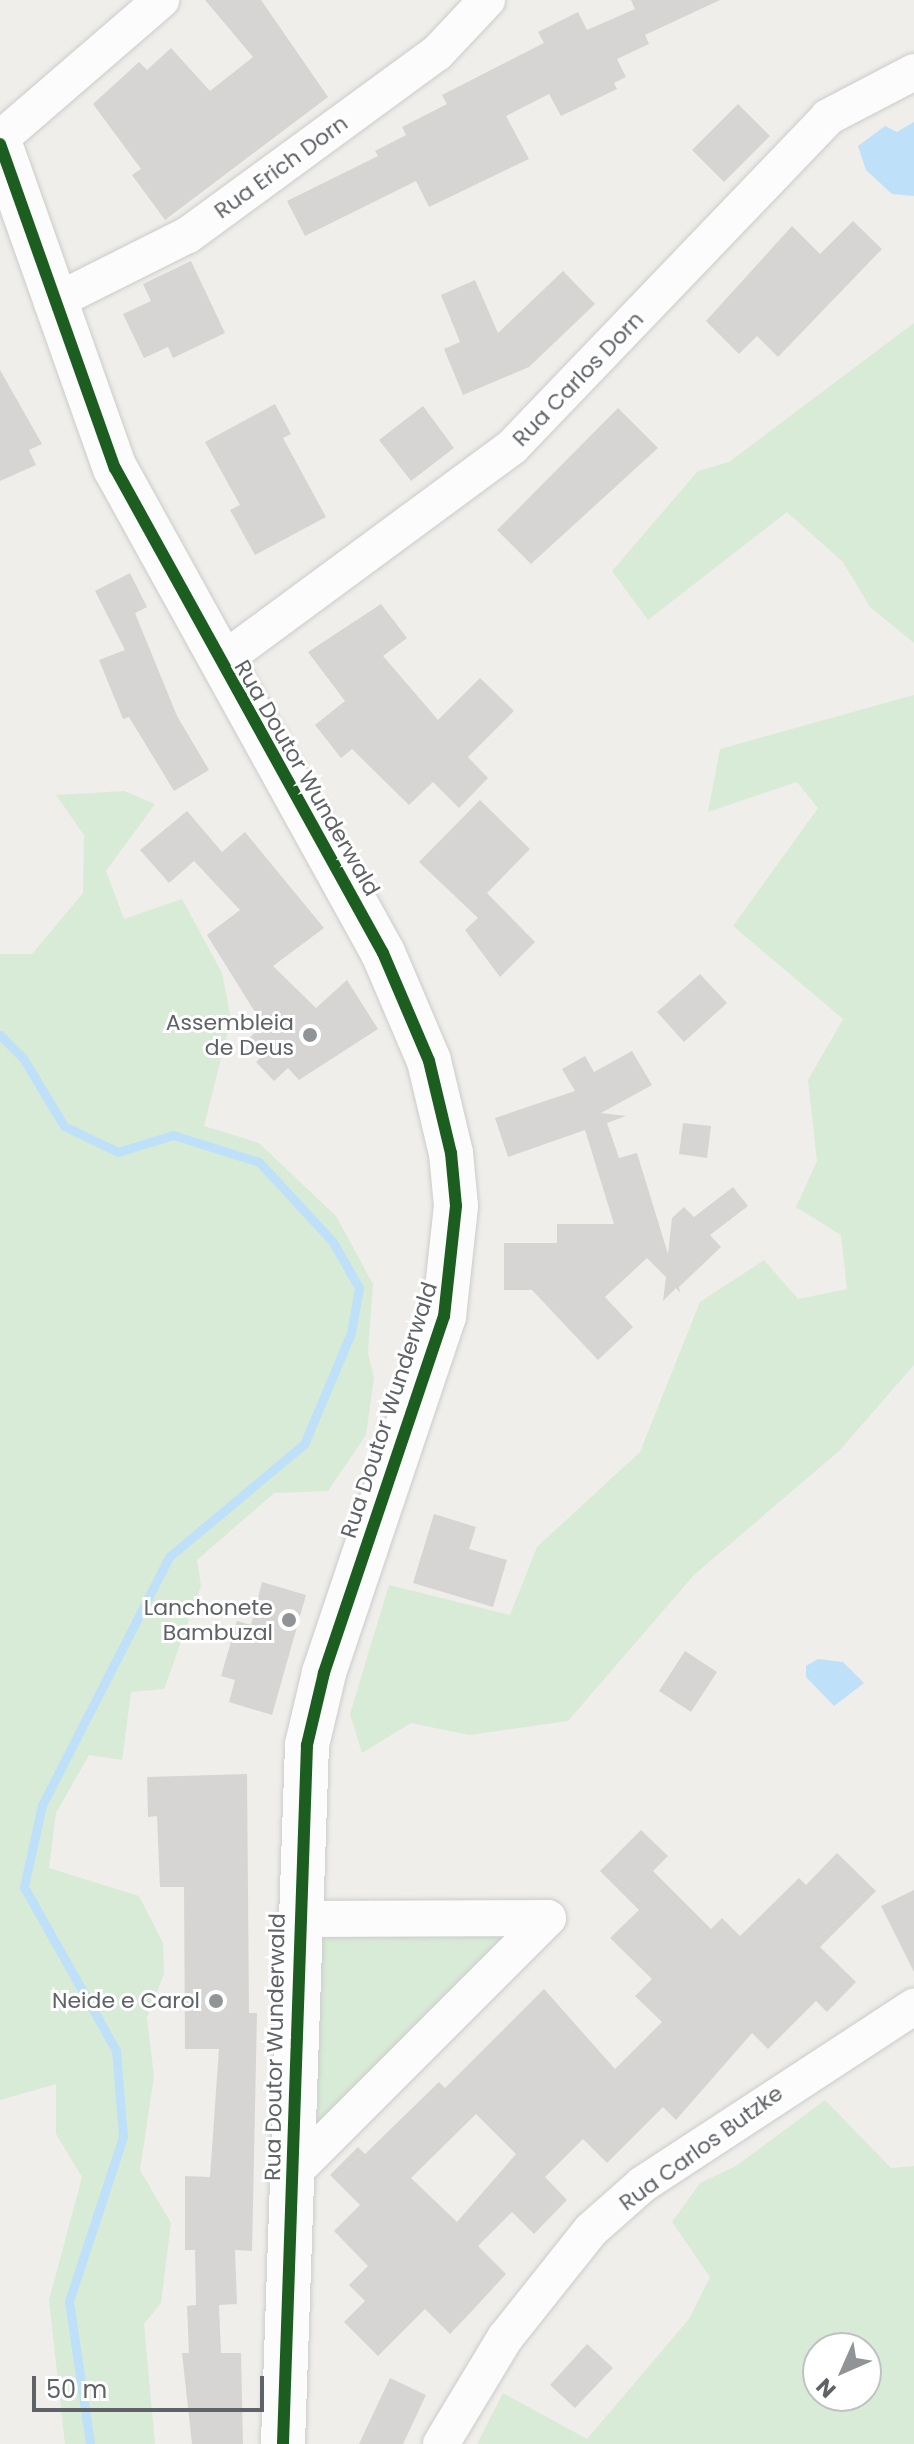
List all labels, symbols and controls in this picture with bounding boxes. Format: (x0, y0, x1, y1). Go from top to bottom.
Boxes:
street label: Rua Erich Dorn (209, 110, 353, 224)
street label: Rua Carlos Dorn (507, 306, 649, 452)
street label: Rua Doutor Wunderwald (229, 656, 385, 900)
place label: Assembleia de Deus (166, 1009, 294, 1060)
marker: Assembleia de Deus (301, 1026, 319, 1044)
street label: Rua Doutor Wunderwald (335, 1279, 443, 1541)
place label: Lanchonete Bambuzal (144, 1594, 273, 1646)
marker: Lanchonete Bambuzal (280, 1611, 298, 1629)
street label: Rua Doutor Wunderwald (259, 1913, 291, 2181)
place label: Neide e Carol (52, 1988, 200, 2014)
marker: Neide e Carol (207, 1992, 225, 2010)
street label: Rua Carlos Butzke (614, 2080, 788, 2216)
north arrow (802, 2332, 882, 2412)
scale bar (36, 2360, 268, 2410)
text: N (809, 2371, 843, 2405)
text: 50 m (46, 2373, 107, 2406)

